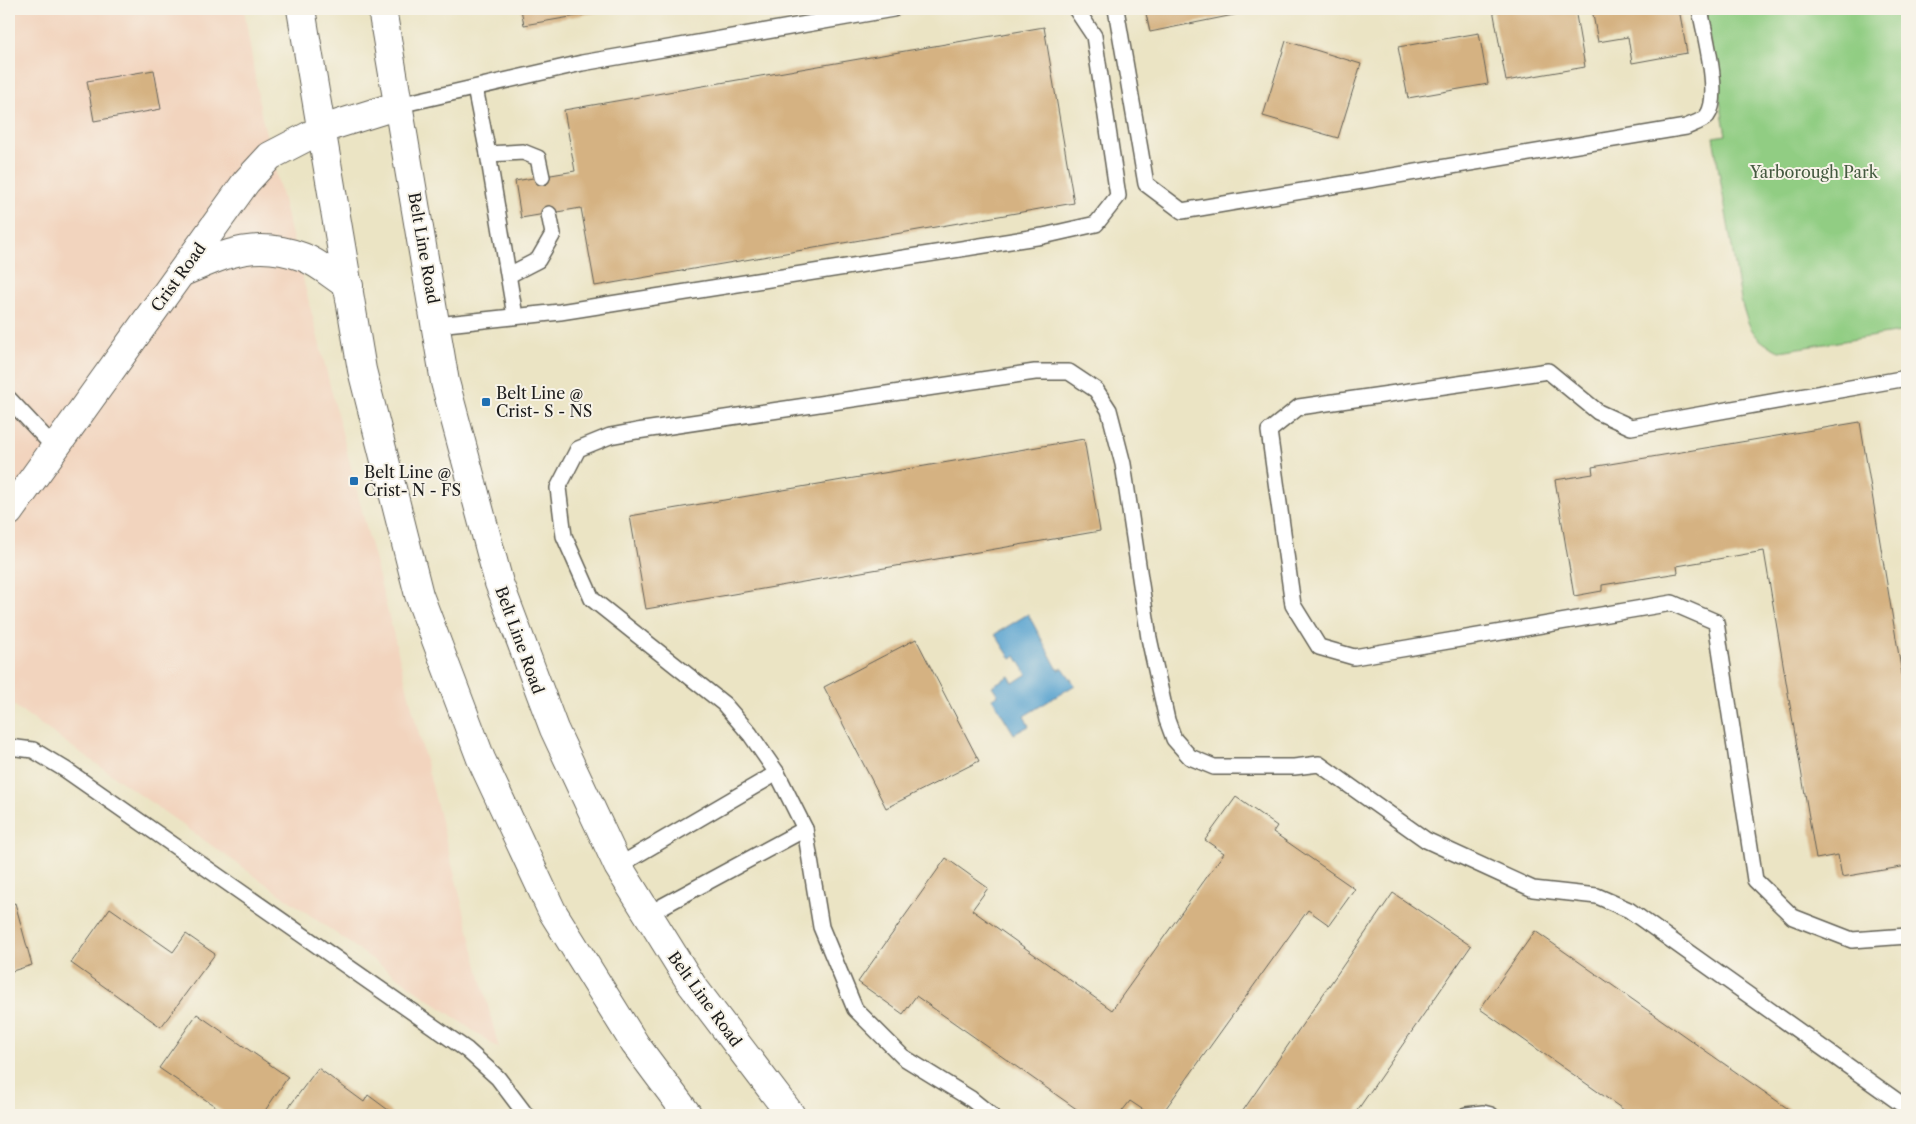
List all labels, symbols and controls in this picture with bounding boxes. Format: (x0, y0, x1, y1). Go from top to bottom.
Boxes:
park label: Yarborough Park (1749, 162, 1879, 182)
street label: Belt Line Road (404, 191, 444, 306)
street label: Crist Road (146, 238, 210, 315)
place label: Belt Line @ Crist- S - NS (496, 383, 592, 421)
marker: Belt Line @ Crist- S - NS (480, 396, 492, 408)
place label: Belt Line @ Crist- N - FS (364, 462, 461, 500)
marker: Belt Line @ Crist- N - FS (348, 475, 360, 487)
street label: Belt Line Road (491, 584, 549, 697)
street label: Belt Line Road (664, 947, 746, 1051)

